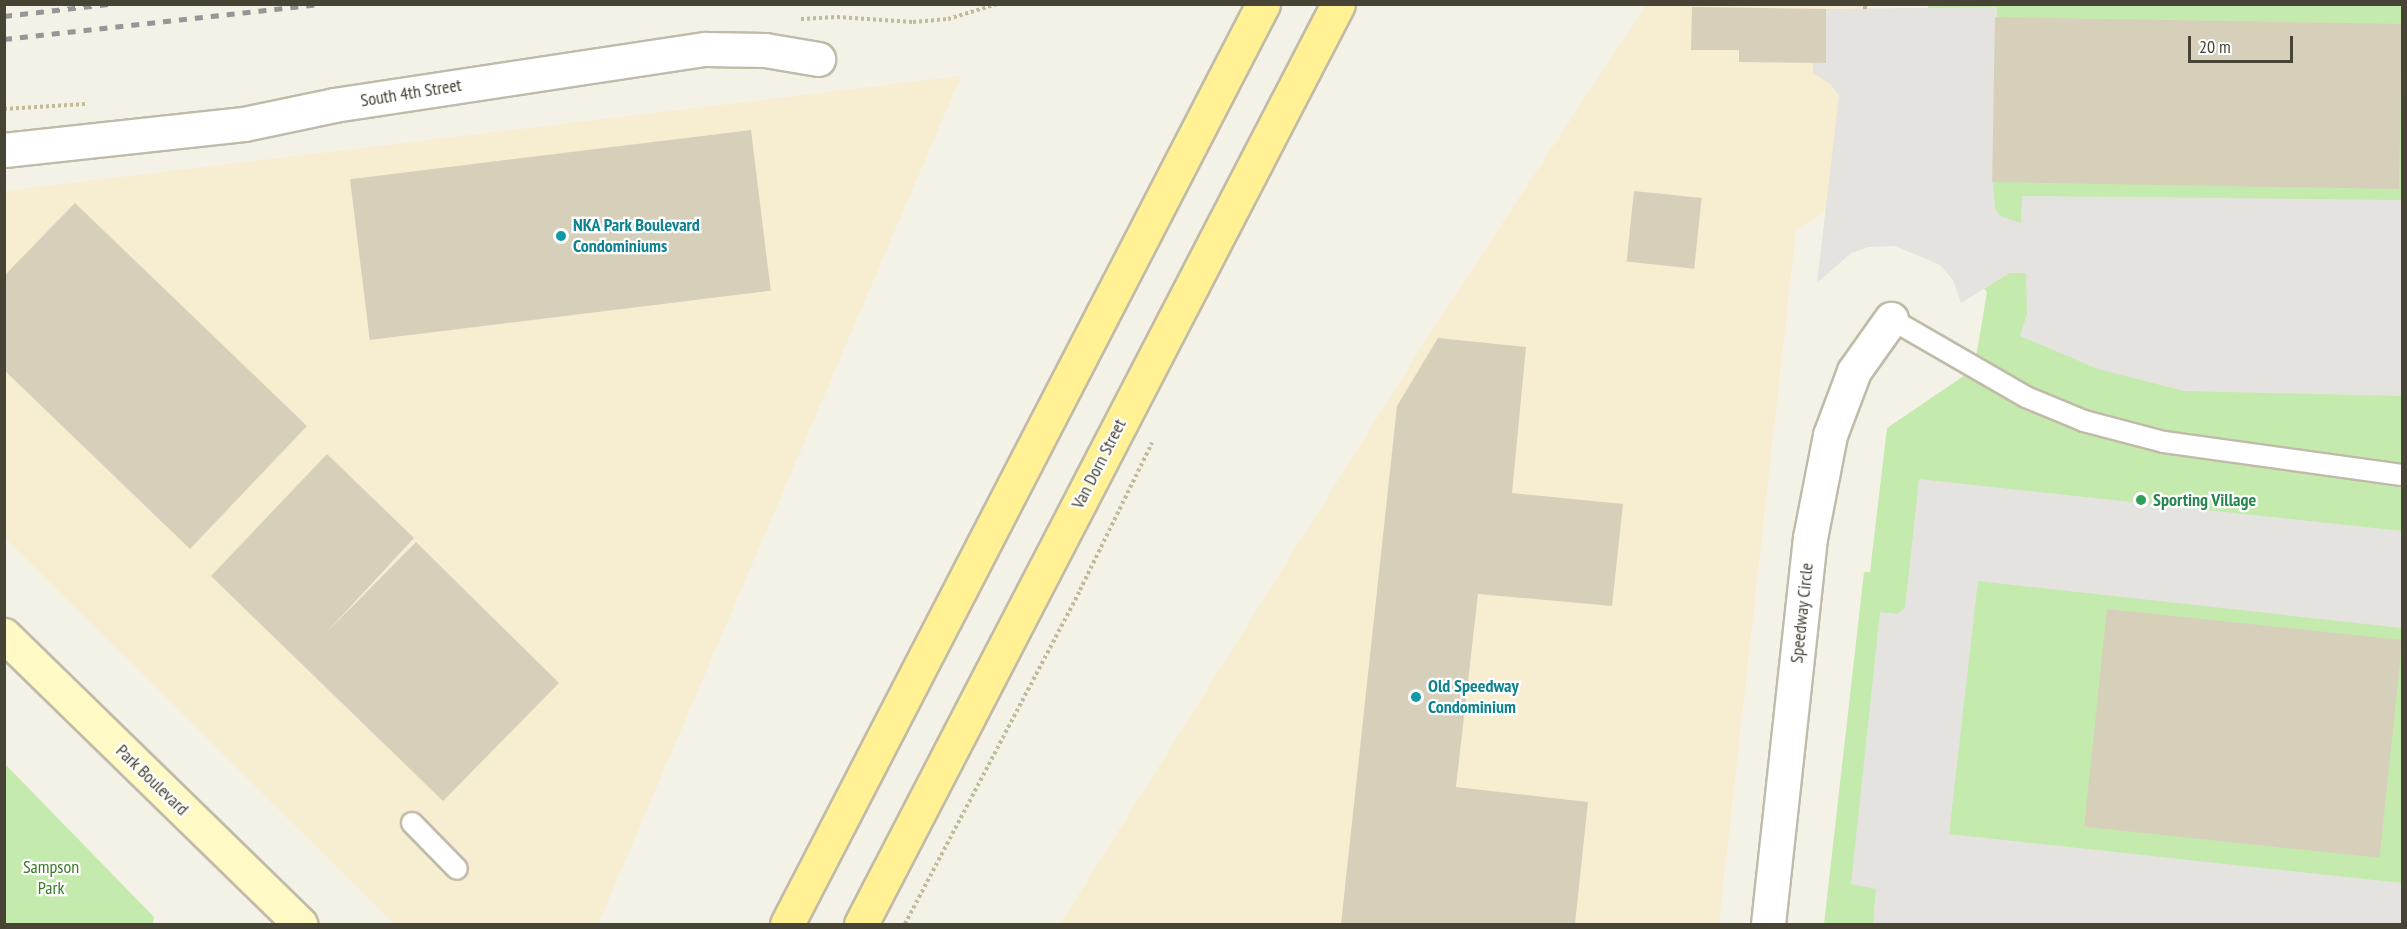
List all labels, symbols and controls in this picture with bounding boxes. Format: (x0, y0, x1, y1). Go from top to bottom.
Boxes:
scale bar (2191, 24, 2296, 62)
text: 20 m (2199, 35, 2231, 58)
street label: South 4th Street (359, 74, 463, 112)
place label: NKA Park Boulevard Condominiums (573, 215, 701, 258)
marker: NKA Park Boulevard Condominiums (554, 229, 568, 243)
street label: Van Dorn Street (1067, 416, 1131, 512)
place label: Sporting Village (2153, 489, 2257, 511)
marker: Sporting Village (2134, 493, 2148, 507)
street label: Speedway Circle (1786, 561, 1818, 665)
place label: Old Speedway Condominium (1428, 676, 1519, 718)
marker: Old Speedway Condominium (1409, 690, 1423, 704)
street label: Park Boulevard (111, 740, 193, 820)
park label: Sampson Park (23, 857, 79, 900)

